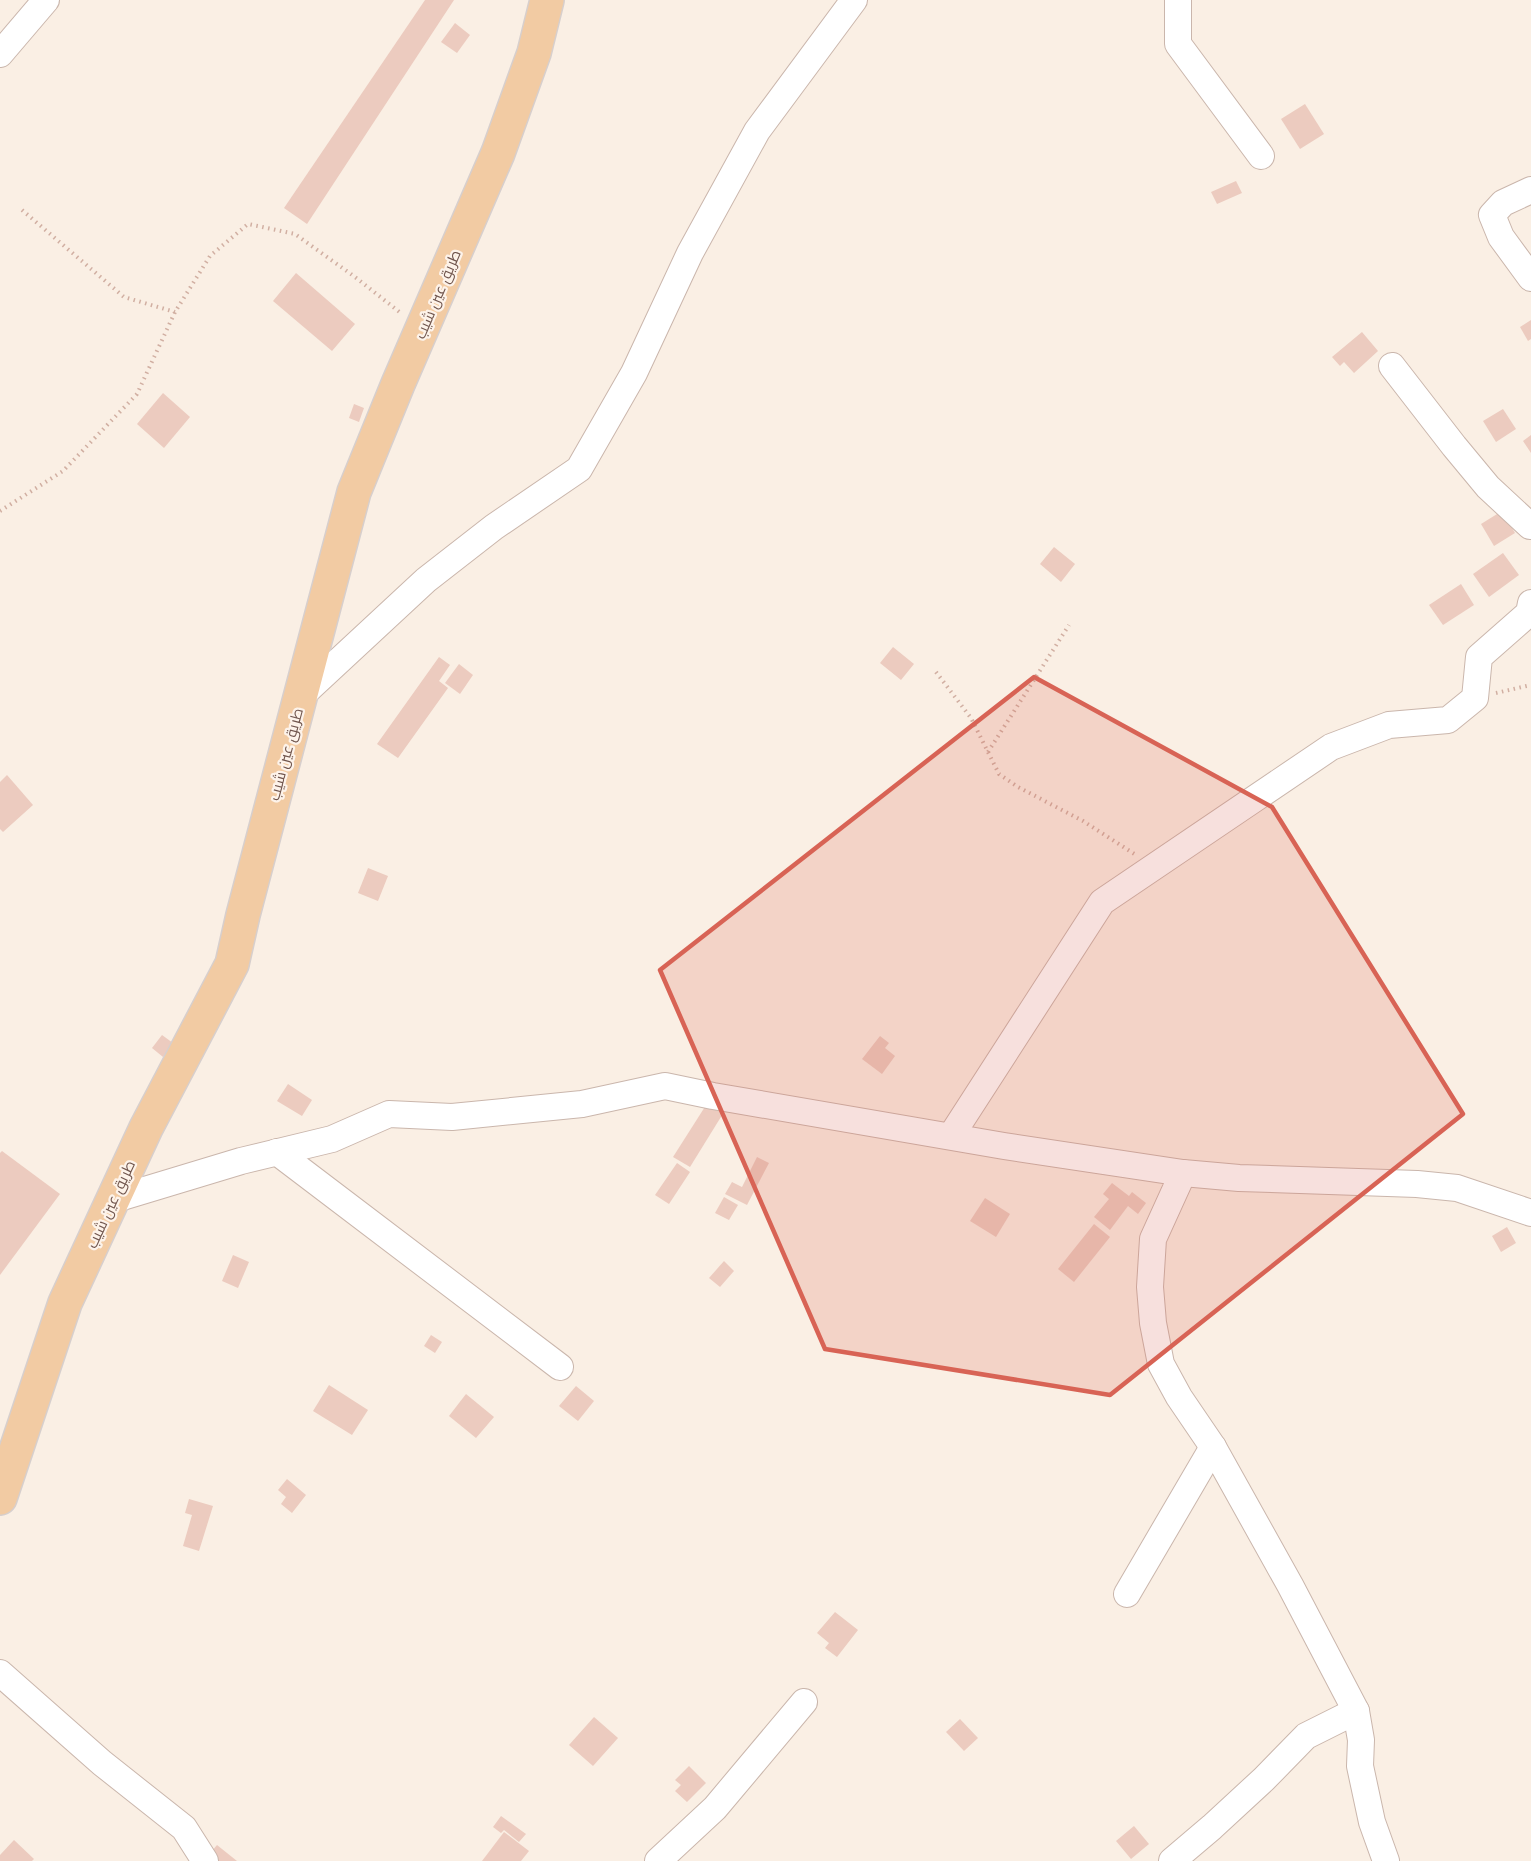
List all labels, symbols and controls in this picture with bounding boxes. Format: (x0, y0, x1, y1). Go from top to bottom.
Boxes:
street label: طريق عين شيب (409, 246, 466, 342)
street label: طريق عين شيب (263, 706, 308, 803)
street label: طريق عين شيب (81, 1157, 140, 1252)

